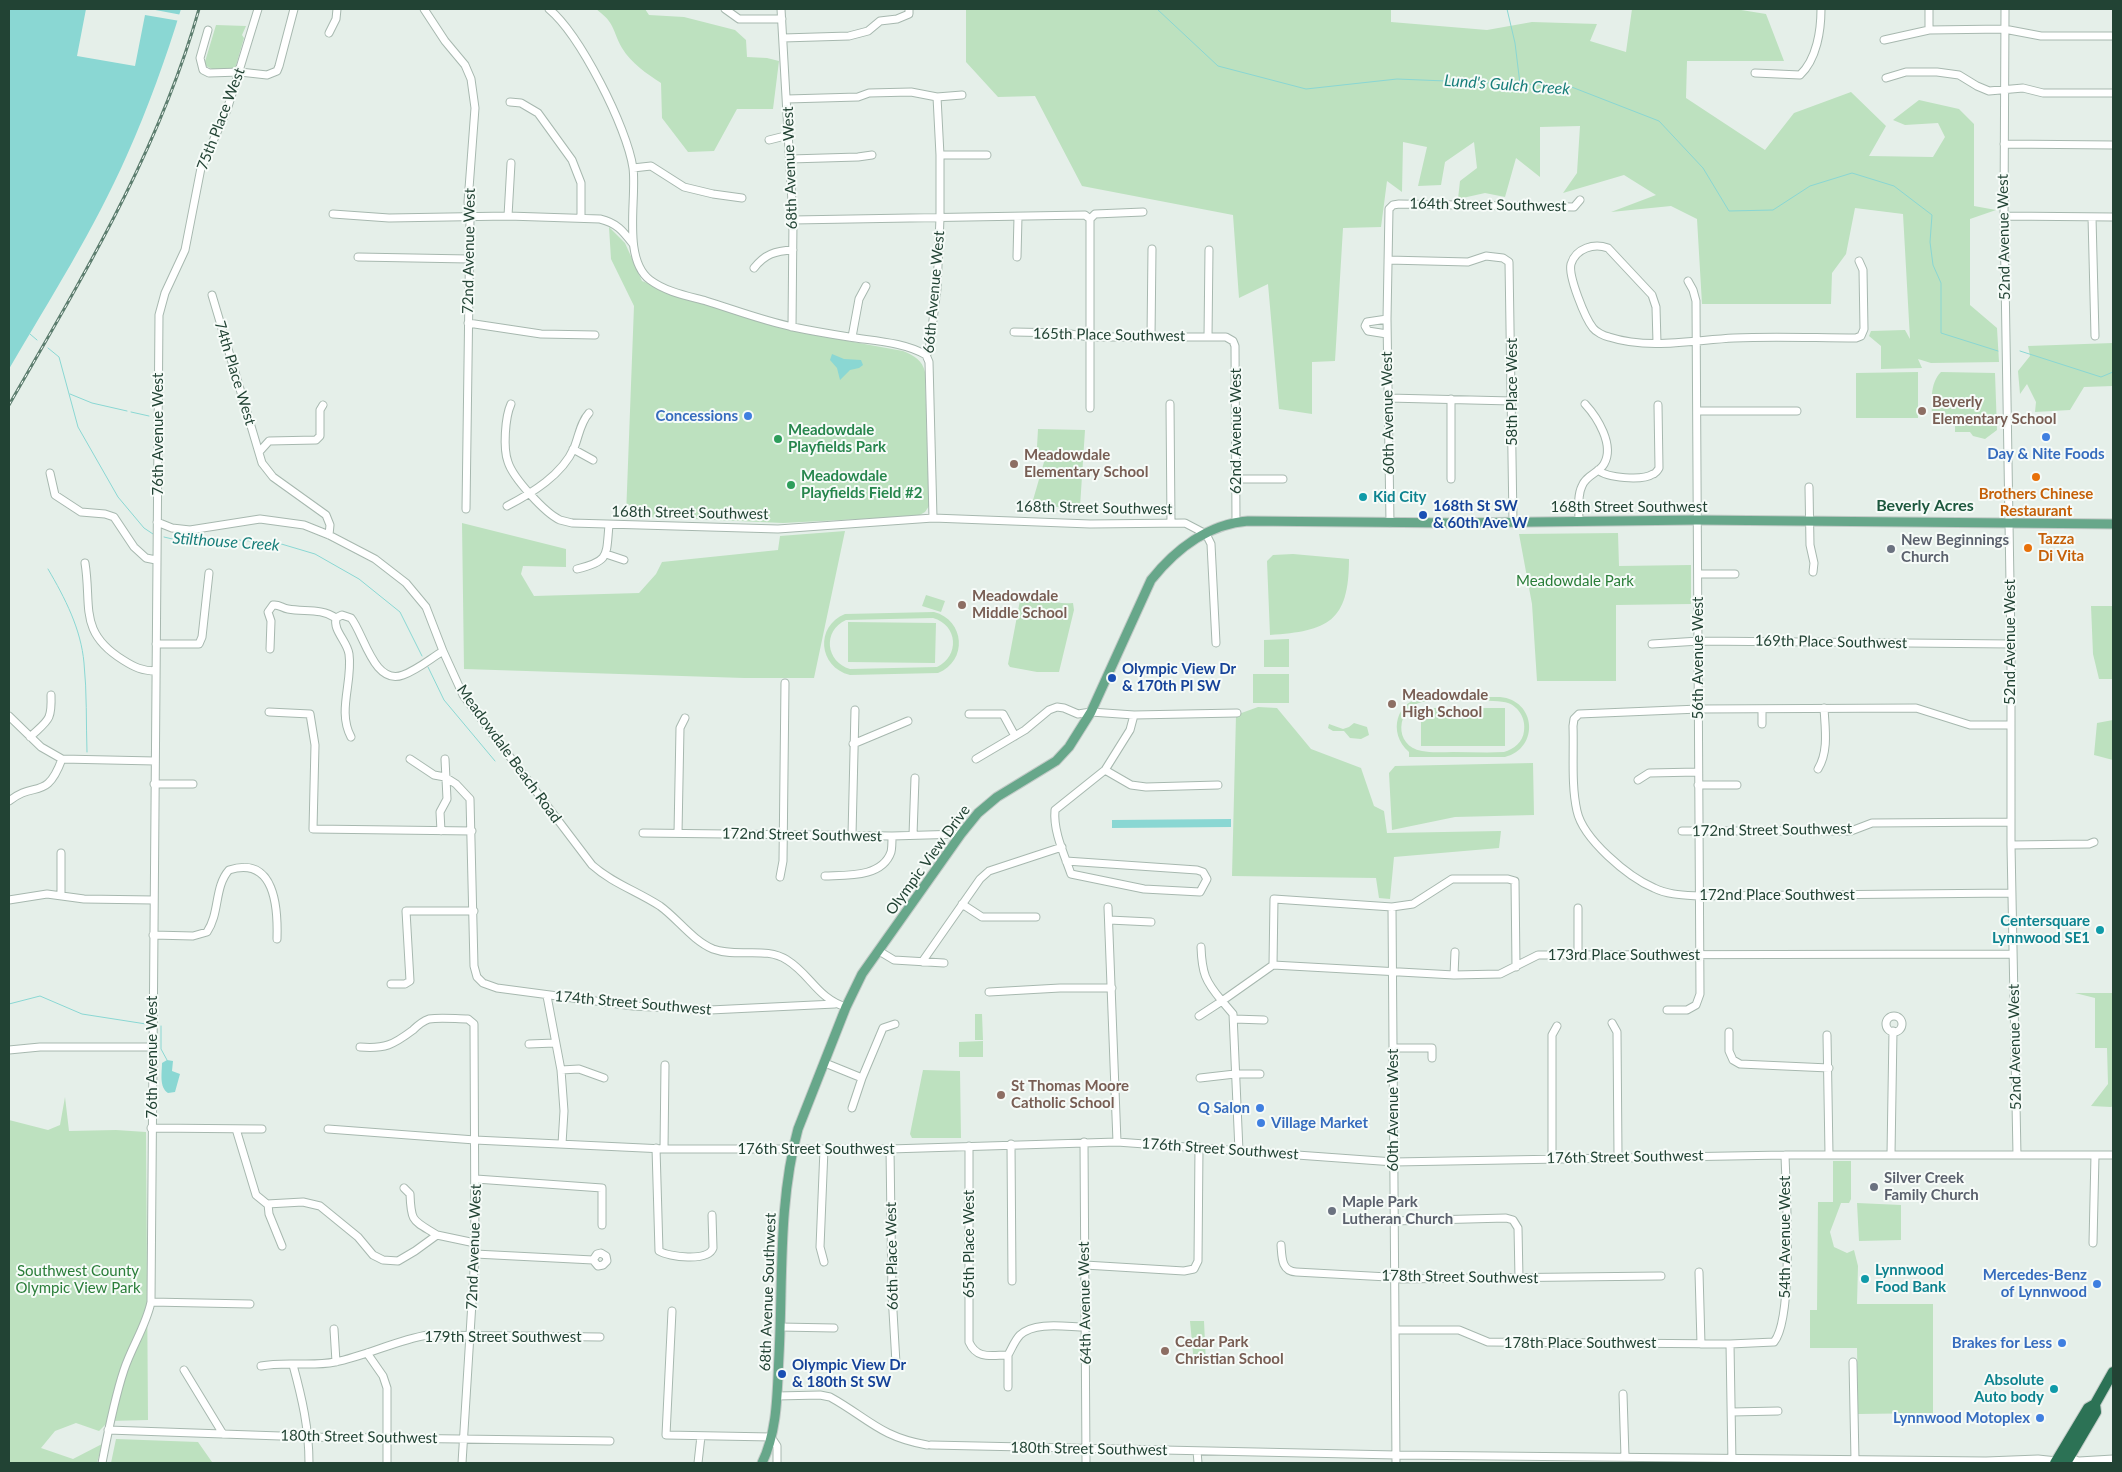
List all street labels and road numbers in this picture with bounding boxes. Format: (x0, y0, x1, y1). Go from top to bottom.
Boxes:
street label: 75th Place West (193, 65, 249, 173)
street label: 68th Avenue West (779, 106, 801, 230)
street label: 52nd Avenue West (1994, 174, 2014, 300)
street label: 72nd Avenue West (459, 188, 479, 314)
street label: 164th Street Southwest (1409, 195, 1567, 215)
street label: 66th Avenue West (920, 230, 948, 354)
street label: 74th Place West (211, 319, 259, 427)
street label: 165th Place Southwest (1033, 325, 1185, 345)
street label: 58th Place West (1503, 338, 1521, 446)
street label: 60th Avenue West (1378, 351, 1398, 475)
street label: 62nd Avenue West (1227, 368, 1245, 494)
street label: 76th Avenue West (149, 373, 167, 495)
street label: 168th Street Southwest (1015, 498, 1173, 518)
street label: 168th Street Southwest (1550, 498, 1708, 516)
street label: 168th Street Southwest (611, 503, 769, 523)
street label: 52nd Avenue West (2001, 579, 2019, 705)
street label: 56th Avenue West (1689, 597, 1707, 719)
street label: 169th Place Southwest (1755, 632, 1907, 652)
street label: Meadowdale Beach Road (453, 681, 565, 827)
street label: Olympic View Drive (882, 802, 974, 918)
street label: 172nd Street Southwest (1692, 820, 1852, 840)
street label: 172nd Street Southwest (722, 825, 882, 845)
street label: 172nd Place Southwest (1699, 886, 1855, 904)
street label: 173rd Place Southwest (1548, 946, 1700, 964)
street label: 52nd Avenue West (2005, 984, 2025, 1110)
street label: 174th Street Southwest (554, 987, 712, 1019)
street label: 76th Avenue West (143, 996, 161, 1118)
street label: 60th Avenue West (1384, 1049, 1402, 1171)
street label: 176th Street Southwest (1141, 1135, 1299, 1163)
street label: 176th Street Southwest (737, 1140, 895, 1158)
street label: 176th Street Southwest (1546, 1147, 1704, 1167)
street label: 54th Avenue West (1776, 1176, 1794, 1298)
street label: 72nd Avenue West (463, 1184, 485, 1310)
street label: 65th Place West (960, 1190, 978, 1298)
street label: 66th Place West (882, 1202, 902, 1310)
street label: 68th Avenue Southwest (756, 1212, 780, 1372)
street label: 64th Avenue West (1075, 1241, 1095, 1365)
street label: 178th Street Southwest (1381, 1267, 1539, 1287)
street label: 179th Street Southwest (424, 1328, 582, 1346)
street label: 178th Place Southwest (1504, 1334, 1656, 1352)
street label: 180th Street Southwest (280, 1427, 438, 1447)
street label: 180th Street Southwest (1010, 1439, 1168, 1459)

